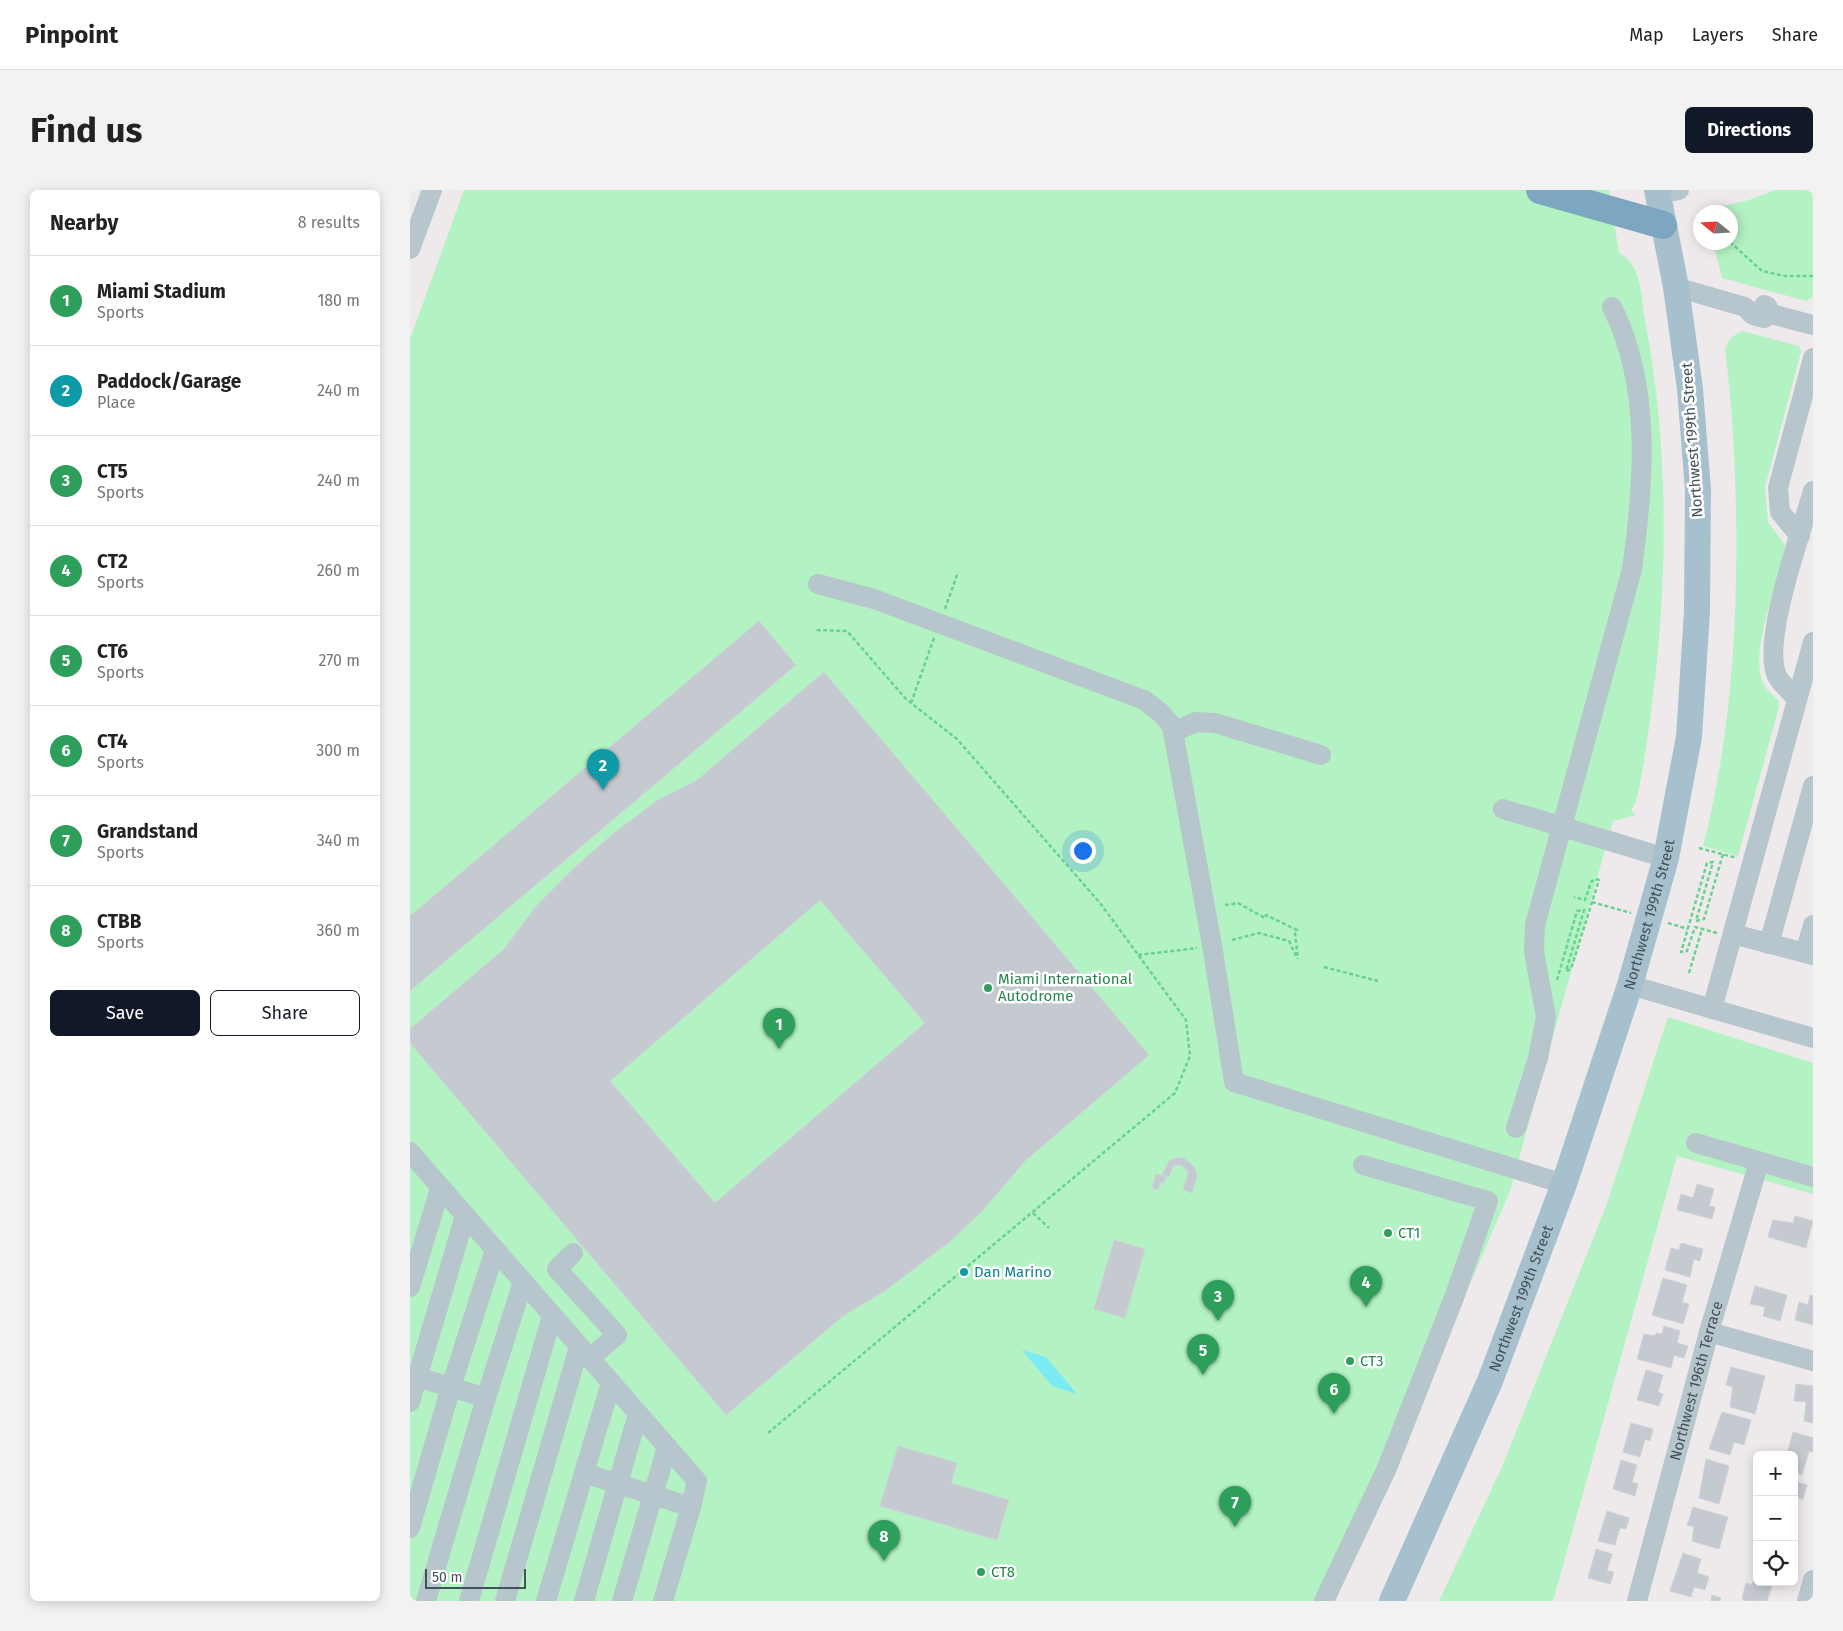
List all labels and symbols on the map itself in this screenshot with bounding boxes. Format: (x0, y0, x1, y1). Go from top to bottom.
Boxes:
north arrow (1693, 205, 1738, 250)
street label: Northwest 199th Street (1678, 361, 1706, 518)
pin: 2 (587, 749, 619, 790)
street label: Northwest 199th Street (1620, 837, 1678, 992)
your location (1070, 838, 1096, 864)
place label: Miami International Autodrome (998, 970, 1133, 1005)
marker: Miami International Autodrome (982, 982, 994, 994)
pin: 1 (763, 1008, 795, 1049)
street label: Northwest 199th Street (1485, 1222, 1557, 1374)
place label: CT1 (1398, 1224, 1420, 1242)
marker: CT1 (1382, 1227, 1394, 1239)
place label: Dan Marino (974, 1263, 1052, 1281)
marker: Dan Marino (958, 1266, 970, 1278)
pin: 4 (1350, 1266, 1382, 1307)
pin: 3 (1202, 1280, 1234, 1321)
street label: Northwest 196th Terrace (1666, 1299, 1727, 1462)
pin: 5 (1187, 1334, 1219, 1375)
place label: CT3 (1360, 1352, 1384, 1370)
marker: CT3 (1344, 1355, 1356, 1367)
pin: 6 (1318, 1373, 1350, 1414)
pin: 7 (1219, 1486, 1251, 1527)
pin: 8 (868, 1520, 900, 1561)
place label: CT8 (991, 1563, 1015, 1581)
scale bar (425, 1566, 526, 1589)
marker: CT8 (975, 1566, 987, 1578)

